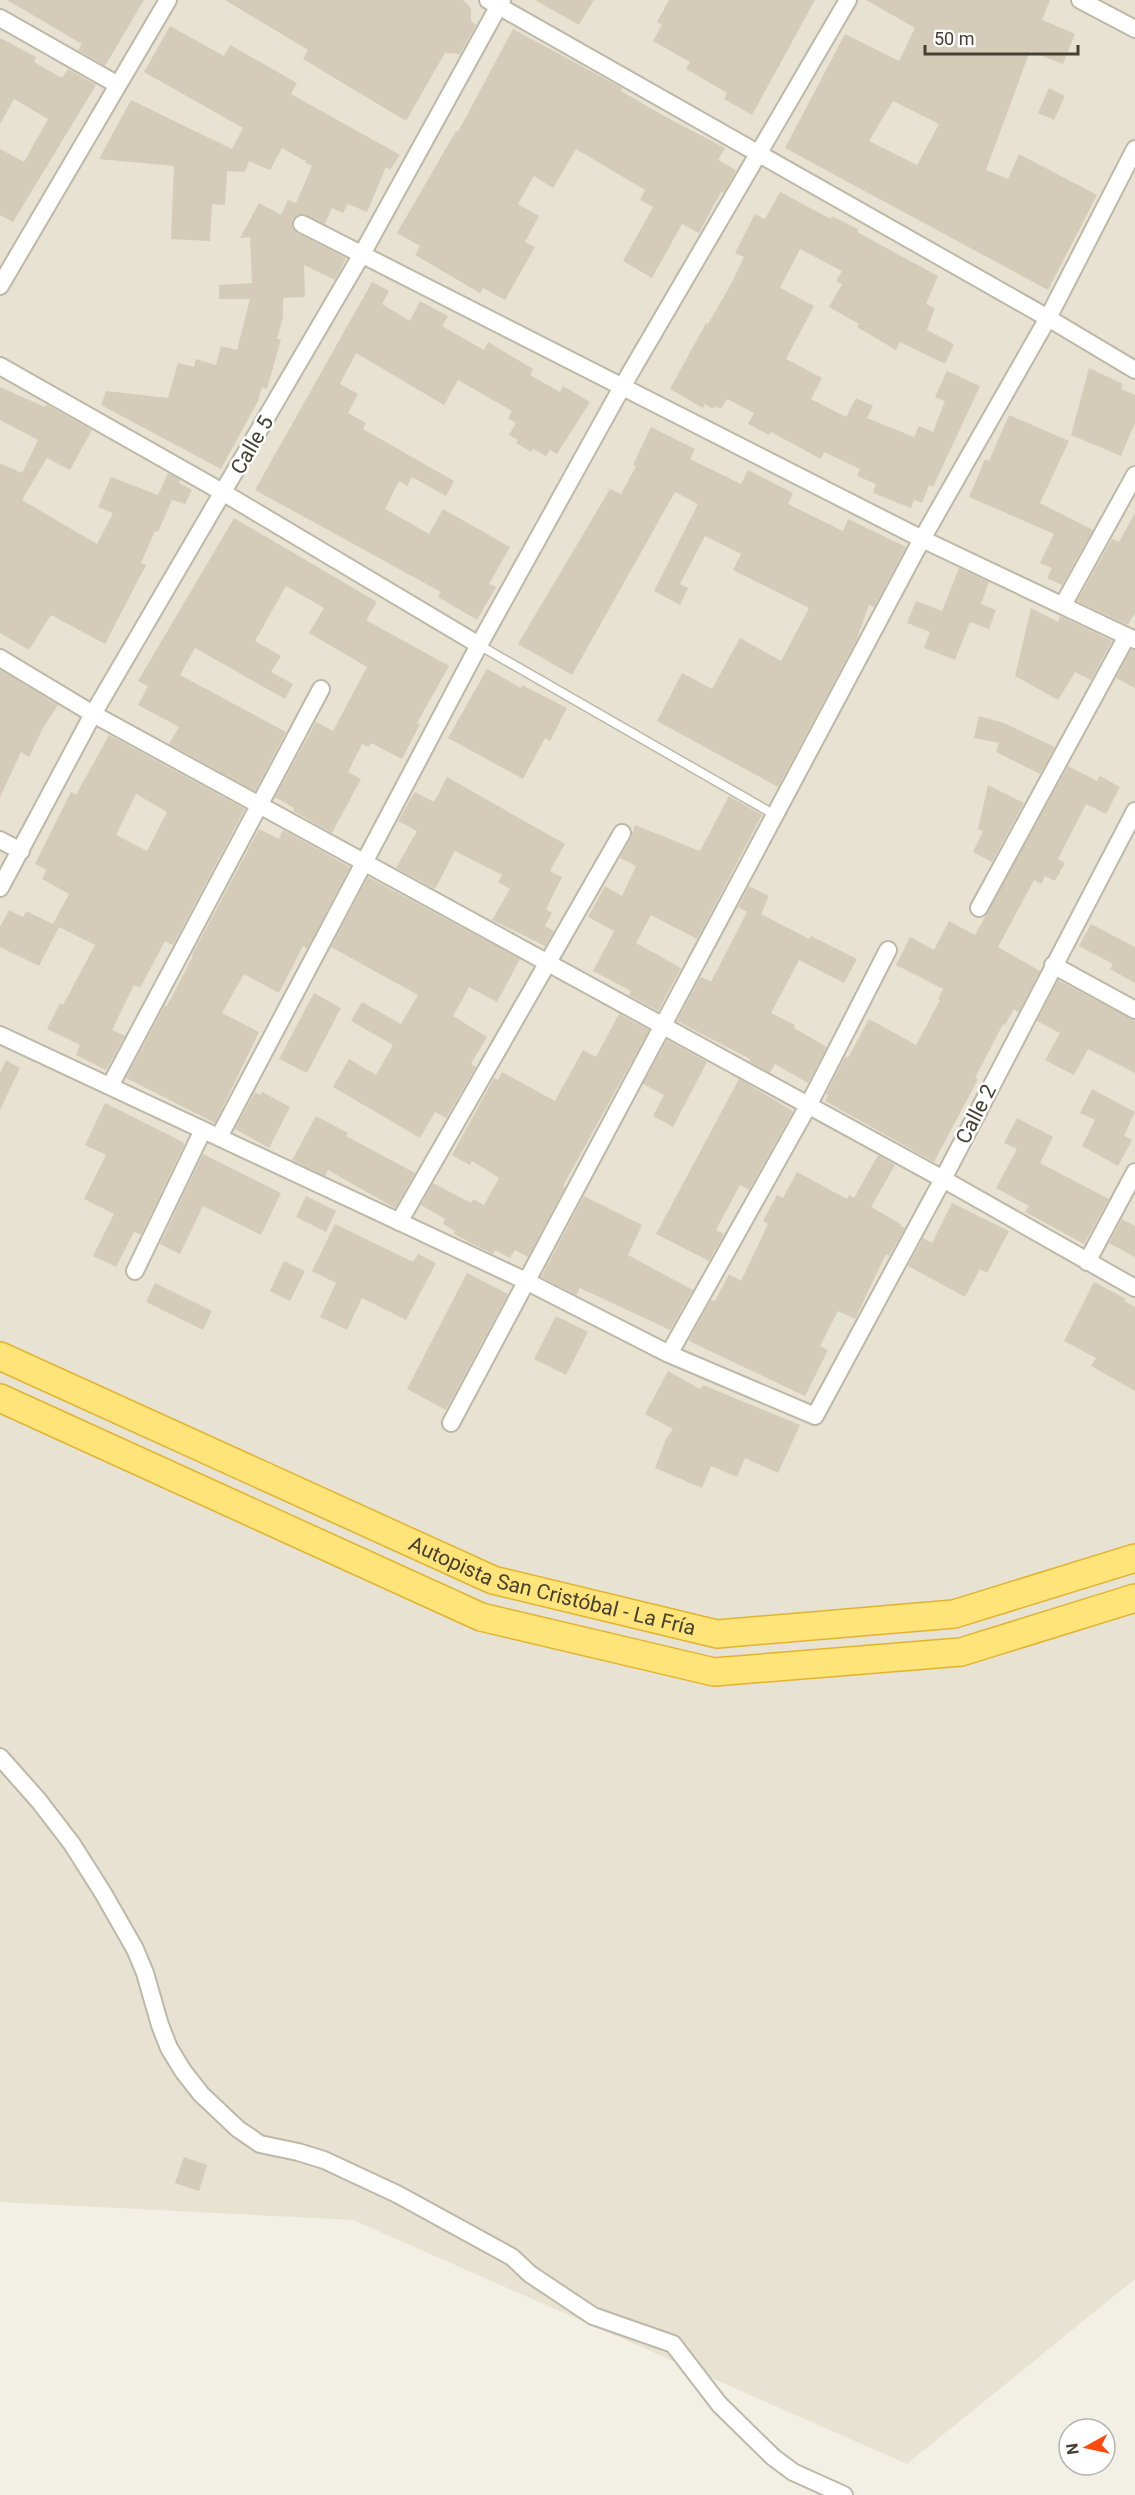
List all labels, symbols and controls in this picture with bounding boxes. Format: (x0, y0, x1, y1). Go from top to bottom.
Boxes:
scale bar (925, 18, 1078, 56)
text: 50 m (934, 28, 974, 49)
street label: Calle 5 (226, 412, 278, 478)
street label: Calle 2 (951, 1080, 1001, 1148)
street label: Autopista San Cristóbal - La Fría (405, 1531, 698, 1640)
north arrow (1057, 2417, 1117, 2477)
text: N (1062, 2442, 1083, 2456)

